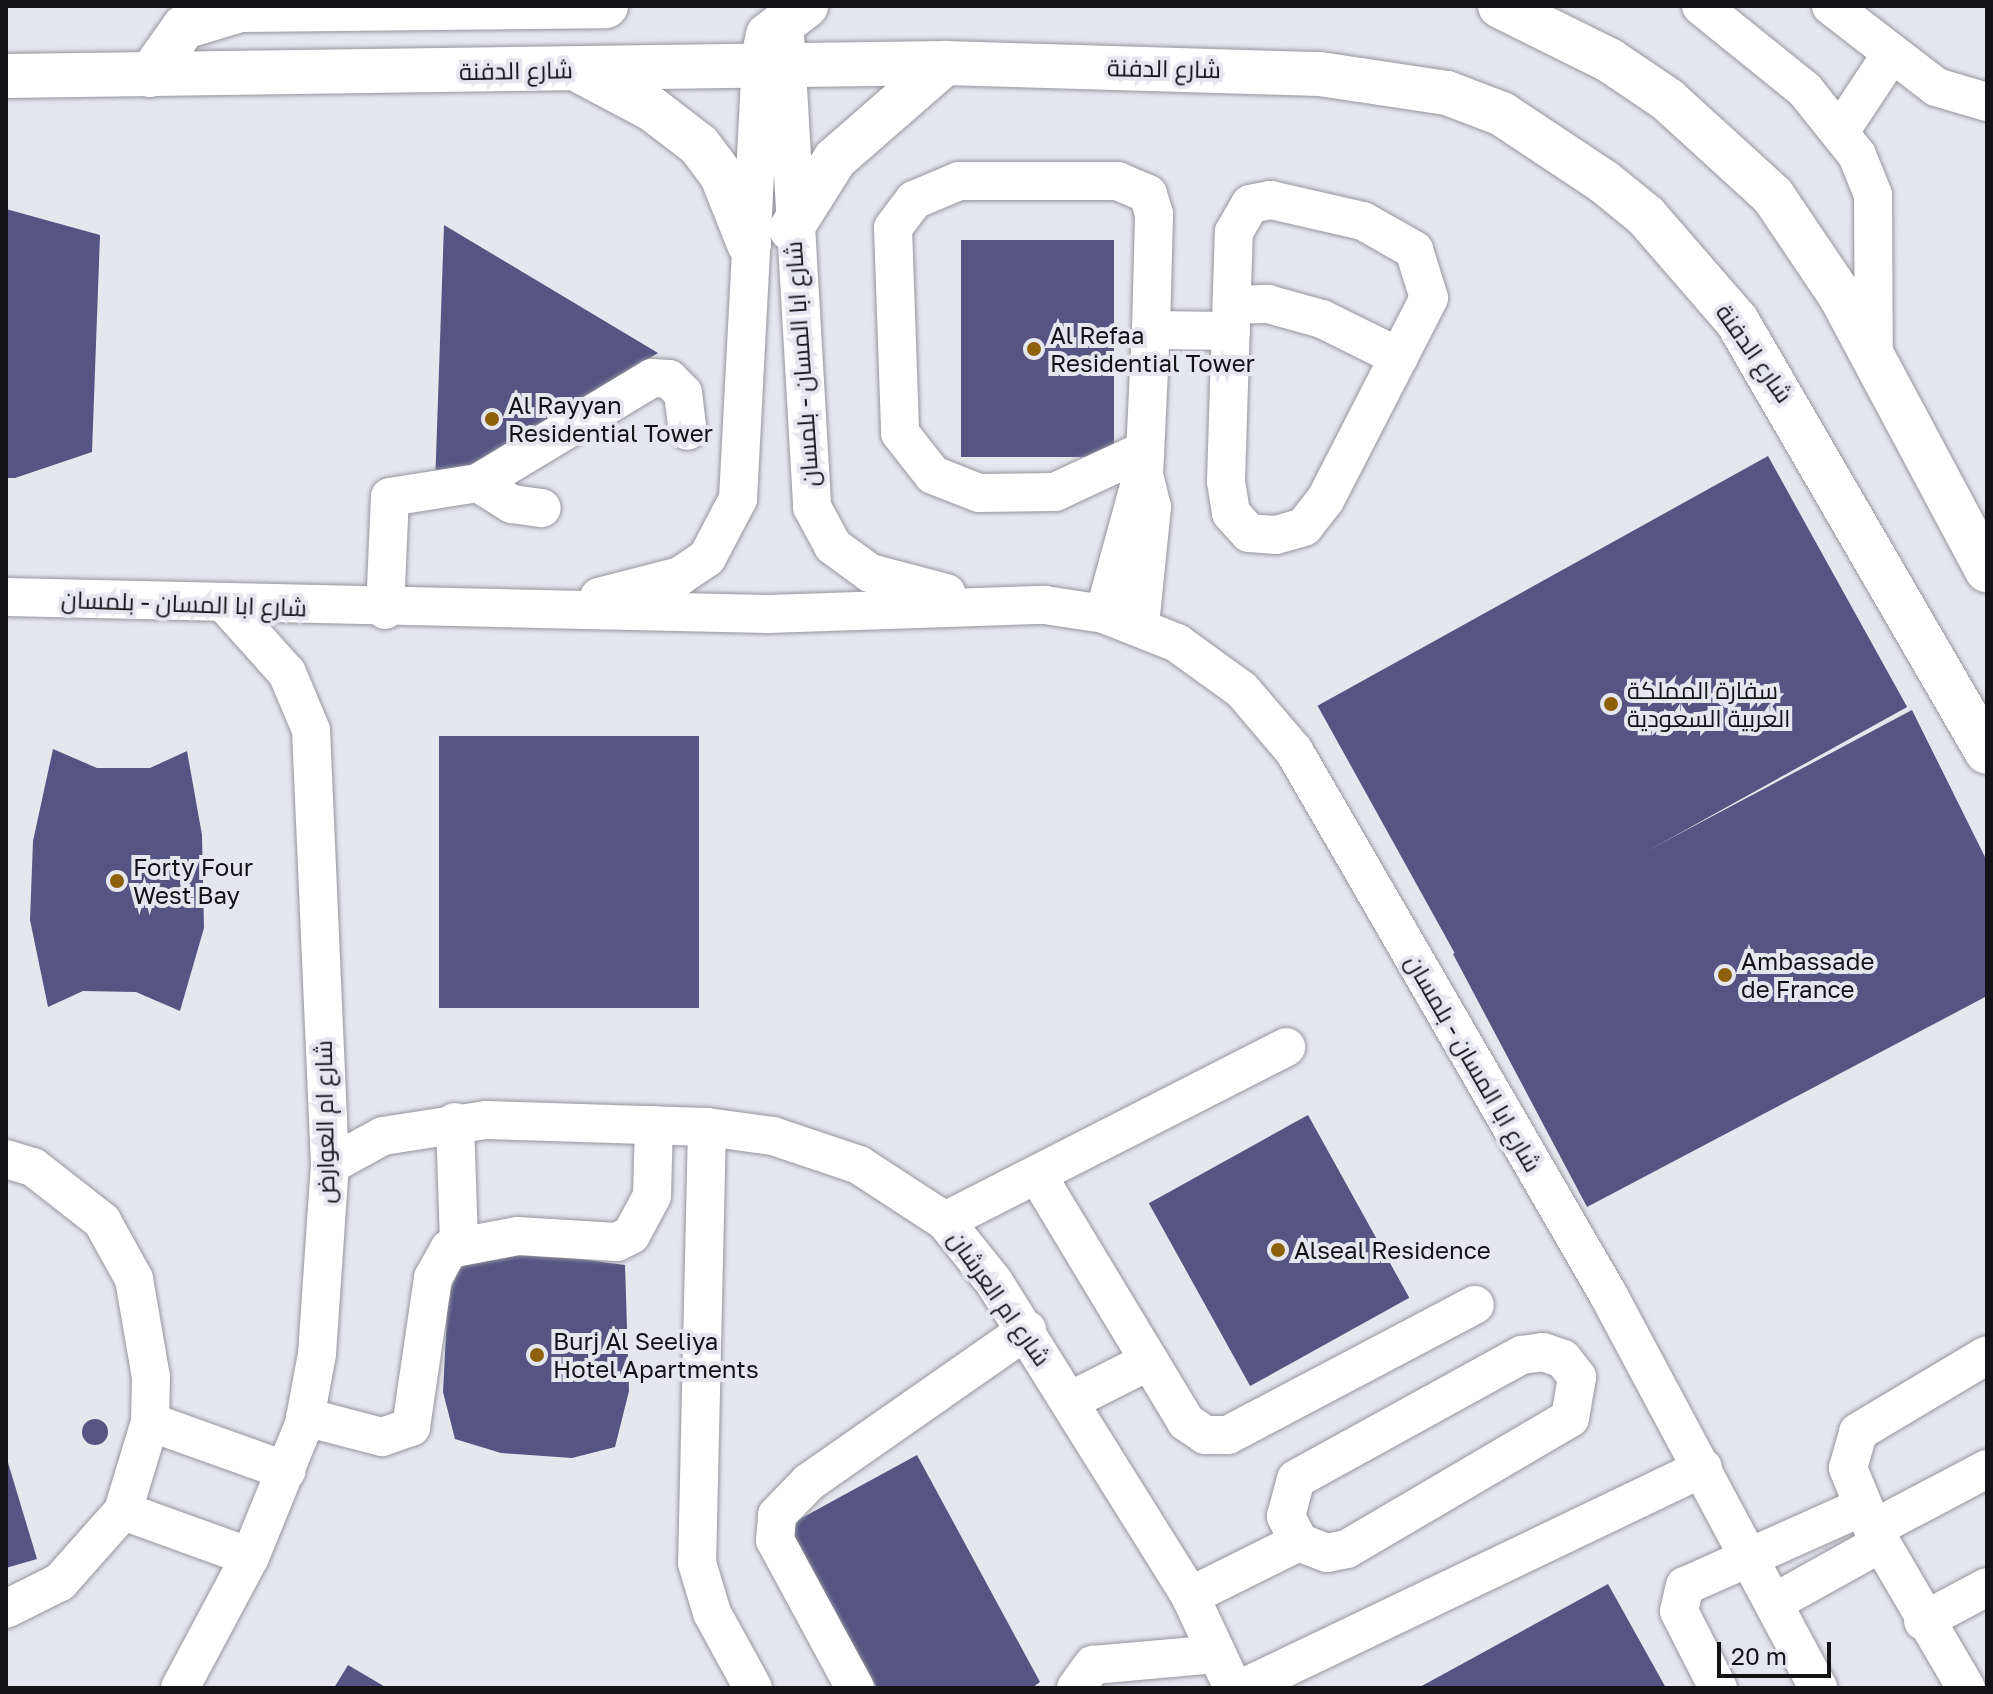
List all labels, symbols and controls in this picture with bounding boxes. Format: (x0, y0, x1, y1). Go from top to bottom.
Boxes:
street label: شارع الدفنة (1107, 53, 1221, 83)
street label: شارع الدفنة (459, 55, 573, 85)
street label: شارع ابا المسان - بلمسان (778, 240, 824, 488)
street label: شارع الدفنة (1711, 298, 1799, 408)
place label: Al Refaa Residential Tower (1050, 321, 1255, 377)
marker: Al Refaa Residential Tower (1025, 340, 1043, 358)
place label: Al Rayyan Residential Tower (508, 391, 713, 447)
marker: Al Rayyan Residential Tower (483, 410, 501, 428)
street label: شارع ابا المسان - بلمسان (60, 584, 308, 622)
place label: سفارة المملكة العربية السعودية (1627, 676, 1791, 732)
marker: سفارة المملكة العربية السعودية (1602, 695, 1620, 713)
place label: Forty Four West Bay (133, 853, 253, 909)
marker: Forty Four West Bay (108, 872, 126, 890)
place label: Ambassade de France (1741, 947, 1874, 1003)
street label: شارع ابا المسان - بلمسان (1400, 949, 1548, 1177)
marker: Ambassade de France (1716, 966, 1734, 984)
street label: شارع ام العوارض (308, 1040, 340, 1204)
street label: شارع ام العرشان (943, 1225, 1057, 1371)
place label: Alseal Residence (1294, 1236, 1491, 1264)
marker: Alseal Residence (1269, 1241, 1287, 1259)
place label: Burj Al Seeliya Hotel Apartments (553, 1327, 759, 1383)
marker: Burj Al Seeliya Hotel Apartments (528, 1346, 546, 1364)
scale bar (1721, 1626, 1835, 1676)
text: 20 m (1731, 1641, 1787, 1670)

